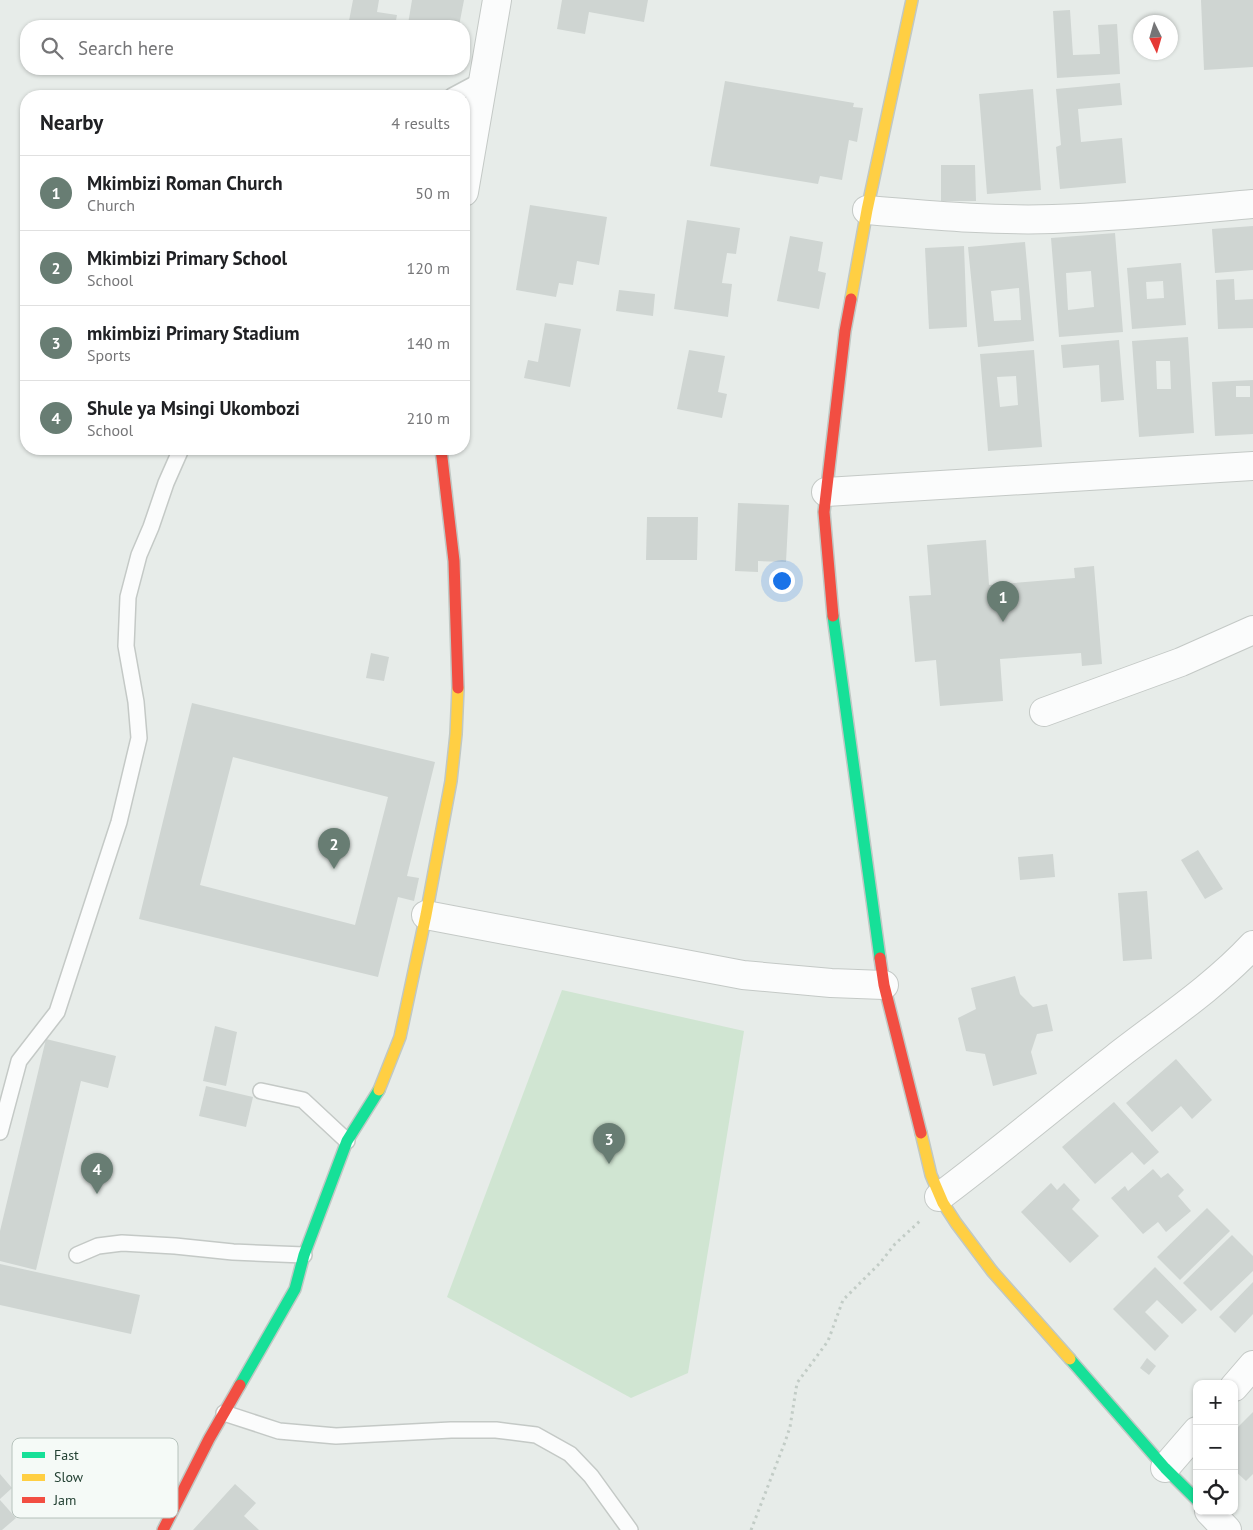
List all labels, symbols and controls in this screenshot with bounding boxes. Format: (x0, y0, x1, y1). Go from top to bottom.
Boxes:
north arrow (1133, 15, 1178, 60)
search box (20, 20, 470, 75)
icon: search (38, 34, 66, 62)
text: Search here (78, 36, 174, 60)
text: Nearby (40, 109, 103, 136)
text: 4 results (391, 113, 450, 133)
text: Mkimbizi Roman Church (87, 171, 283, 195)
text: 1 (51, 183, 61, 203)
text: 50 m (415, 183, 450, 203)
text: Church (87, 195, 135, 215)
text: Mkimbizi Primary School (87, 246, 287, 270)
text: 2 (51, 258, 61, 278)
text: 120 m (407, 258, 450, 278)
text: School (87, 270, 133, 290)
text: mkimbizi Primary Stadium (87, 321, 300, 345)
text: 3 (51, 333, 61, 353)
text: 140 m (407, 333, 450, 353)
text: Sports (87, 345, 131, 365)
text: Shule ya Msingi Ukombozi (87, 396, 300, 420)
text: 4 (51, 408, 61, 428)
text: 210 m (407, 408, 450, 428)
text: School (87, 420, 133, 440)
your location (769, 568, 795, 594)
pin: 1 (987, 581, 1019, 622)
pin: 2 (318, 828, 350, 869)
pin: 3 (593, 1123, 625, 1164)
pin: 4 (81, 1153, 113, 1194)
map controls (1193, 1380, 1238, 1515)
button: + (1193, 1380, 1238, 1425)
button: − (1193, 1425, 1238, 1470)
legend (12, 1438, 178, 1518)
text: Fast (54, 1446, 79, 1464)
text: Slow (54, 1468, 84, 1486)
button: locate (1193, 1470, 1238, 1515)
text: Jam (53, 1491, 76, 1509)

